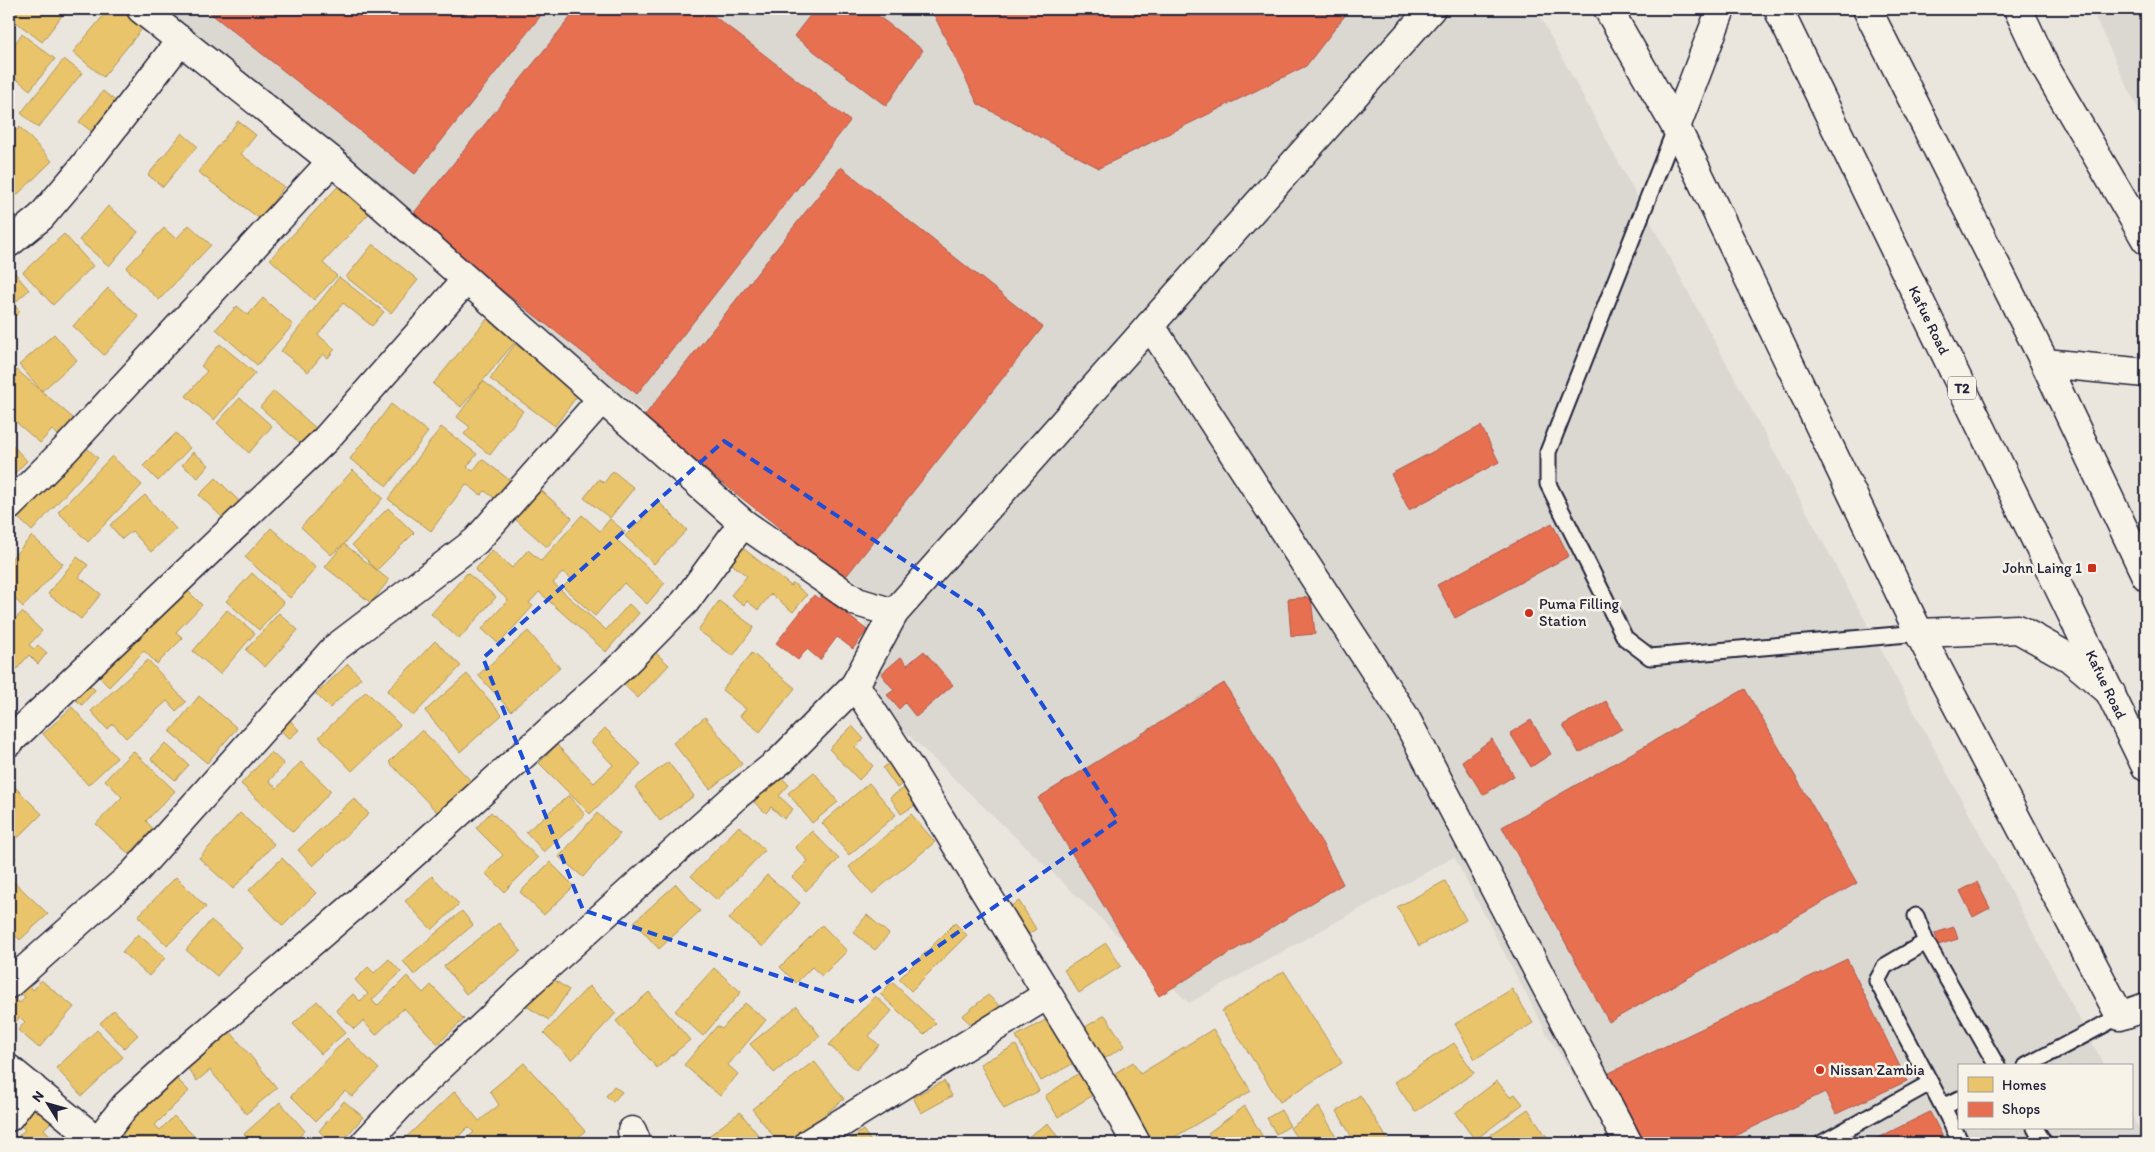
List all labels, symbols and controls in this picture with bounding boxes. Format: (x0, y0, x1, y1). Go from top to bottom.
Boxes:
street label: Kafue Road (1905, 283, 1954, 358)
road number: T2 (1948, 376, 1976, 399)
place label: John Laing 1 (2003, 559, 2082, 577)
marker: John Laing 1 (2086, 562, 2098, 574)
place label: Puma Filling Station (1539, 595, 1620, 630)
marker: Puma Filling Station (1523, 607, 1535, 619)
street label: Kafue Road (2082, 647, 2131, 723)
place label: Nissan Zambia (1830, 1061, 1925, 1079)
marker: Nissan Zambia (1814, 1064, 1826, 1076)
legend (1958, 1064, 2132, 1130)
text: Homes (2002, 1076, 2047, 1094)
north arrow (22, 1080, 72, 1130)
text: N (28, 1088, 48, 1105)
text: Shops (2002, 1100, 2041, 1118)

